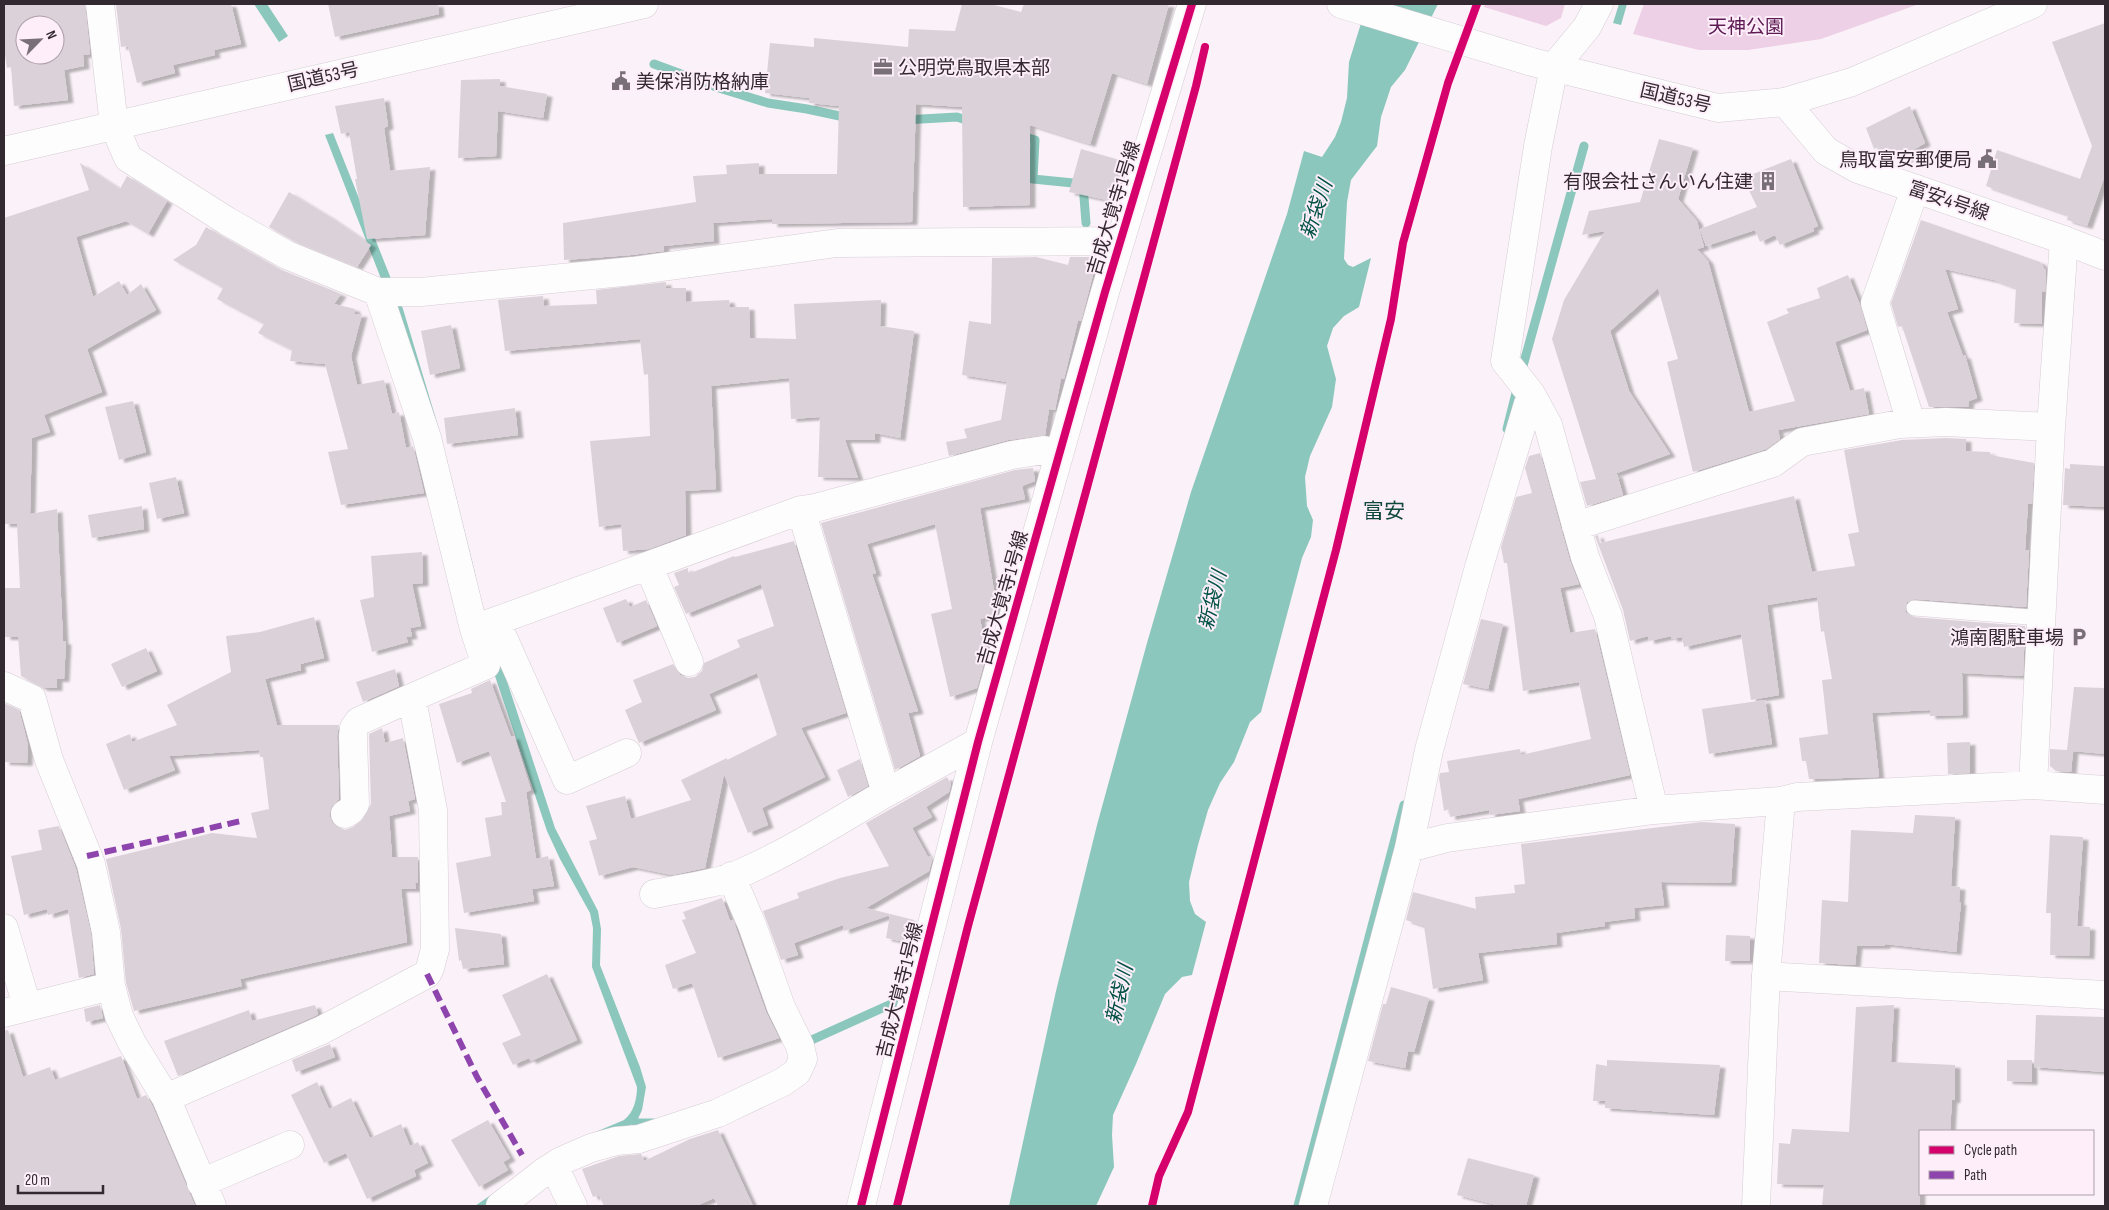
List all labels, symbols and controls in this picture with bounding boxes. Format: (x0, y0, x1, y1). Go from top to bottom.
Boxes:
north arrow (15, 15, 65, 65)
park label: 天神公園 (1708, 16, 1784, 39)
text: N (42, 28, 61, 42)
office icon: 公明党鳥取県本部 (872, 56, 894, 78)
place label: 公明党鳥取県本部 (898, 57, 1050, 80)
street label: 国道53号 (285, 58, 361, 97)
public building icon: 美保消防格納庫 (610, 70, 632, 92)
place label: 美保消防格納庫 (636, 71, 769, 94)
street label: 国道53号 (1638, 79, 1714, 118)
street label: 吉成大覚寺1号線 (1083, 138, 1146, 279)
public building icon: 鳥取富安郵便局 (1976, 148, 1998, 170)
place label: 鳥取富安郵便局 (1839, 149, 1972, 172)
building icon: 有限会社さんいん住建 (1757, 170, 1779, 192)
place label: 有限会社さんいん住建 (1563, 171, 1753, 194)
water label: 新袋川 (1296, 175, 1339, 242)
street label: 富安4号線 (1905, 177, 1992, 226)
district label: 富安 (1363, 499, 1405, 524)
street label: 吉成大覚寺1号線 (973, 528, 1034, 669)
water label: 新袋川 (1194, 566, 1232, 632)
parking icon: 鴻南閣駐車場 (2068, 626, 2090, 648)
place label: 鴻南閣駐車場 (1950, 627, 2064, 650)
street label: 吉成大覚寺1号線 (872, 920, 929, 1061)
water label: 新袋川 (1102, 960, 1139, 1026)
legend (1919, 1130, 2094, 1195)
text: Cycle path (1964, 1141, 2017, 1160)
scale bar (18, 1162, 102, 1194)
text: Path (1964, 1166, 1987, 1185)
text: 20 m (25, 1171, 50, 1190)

